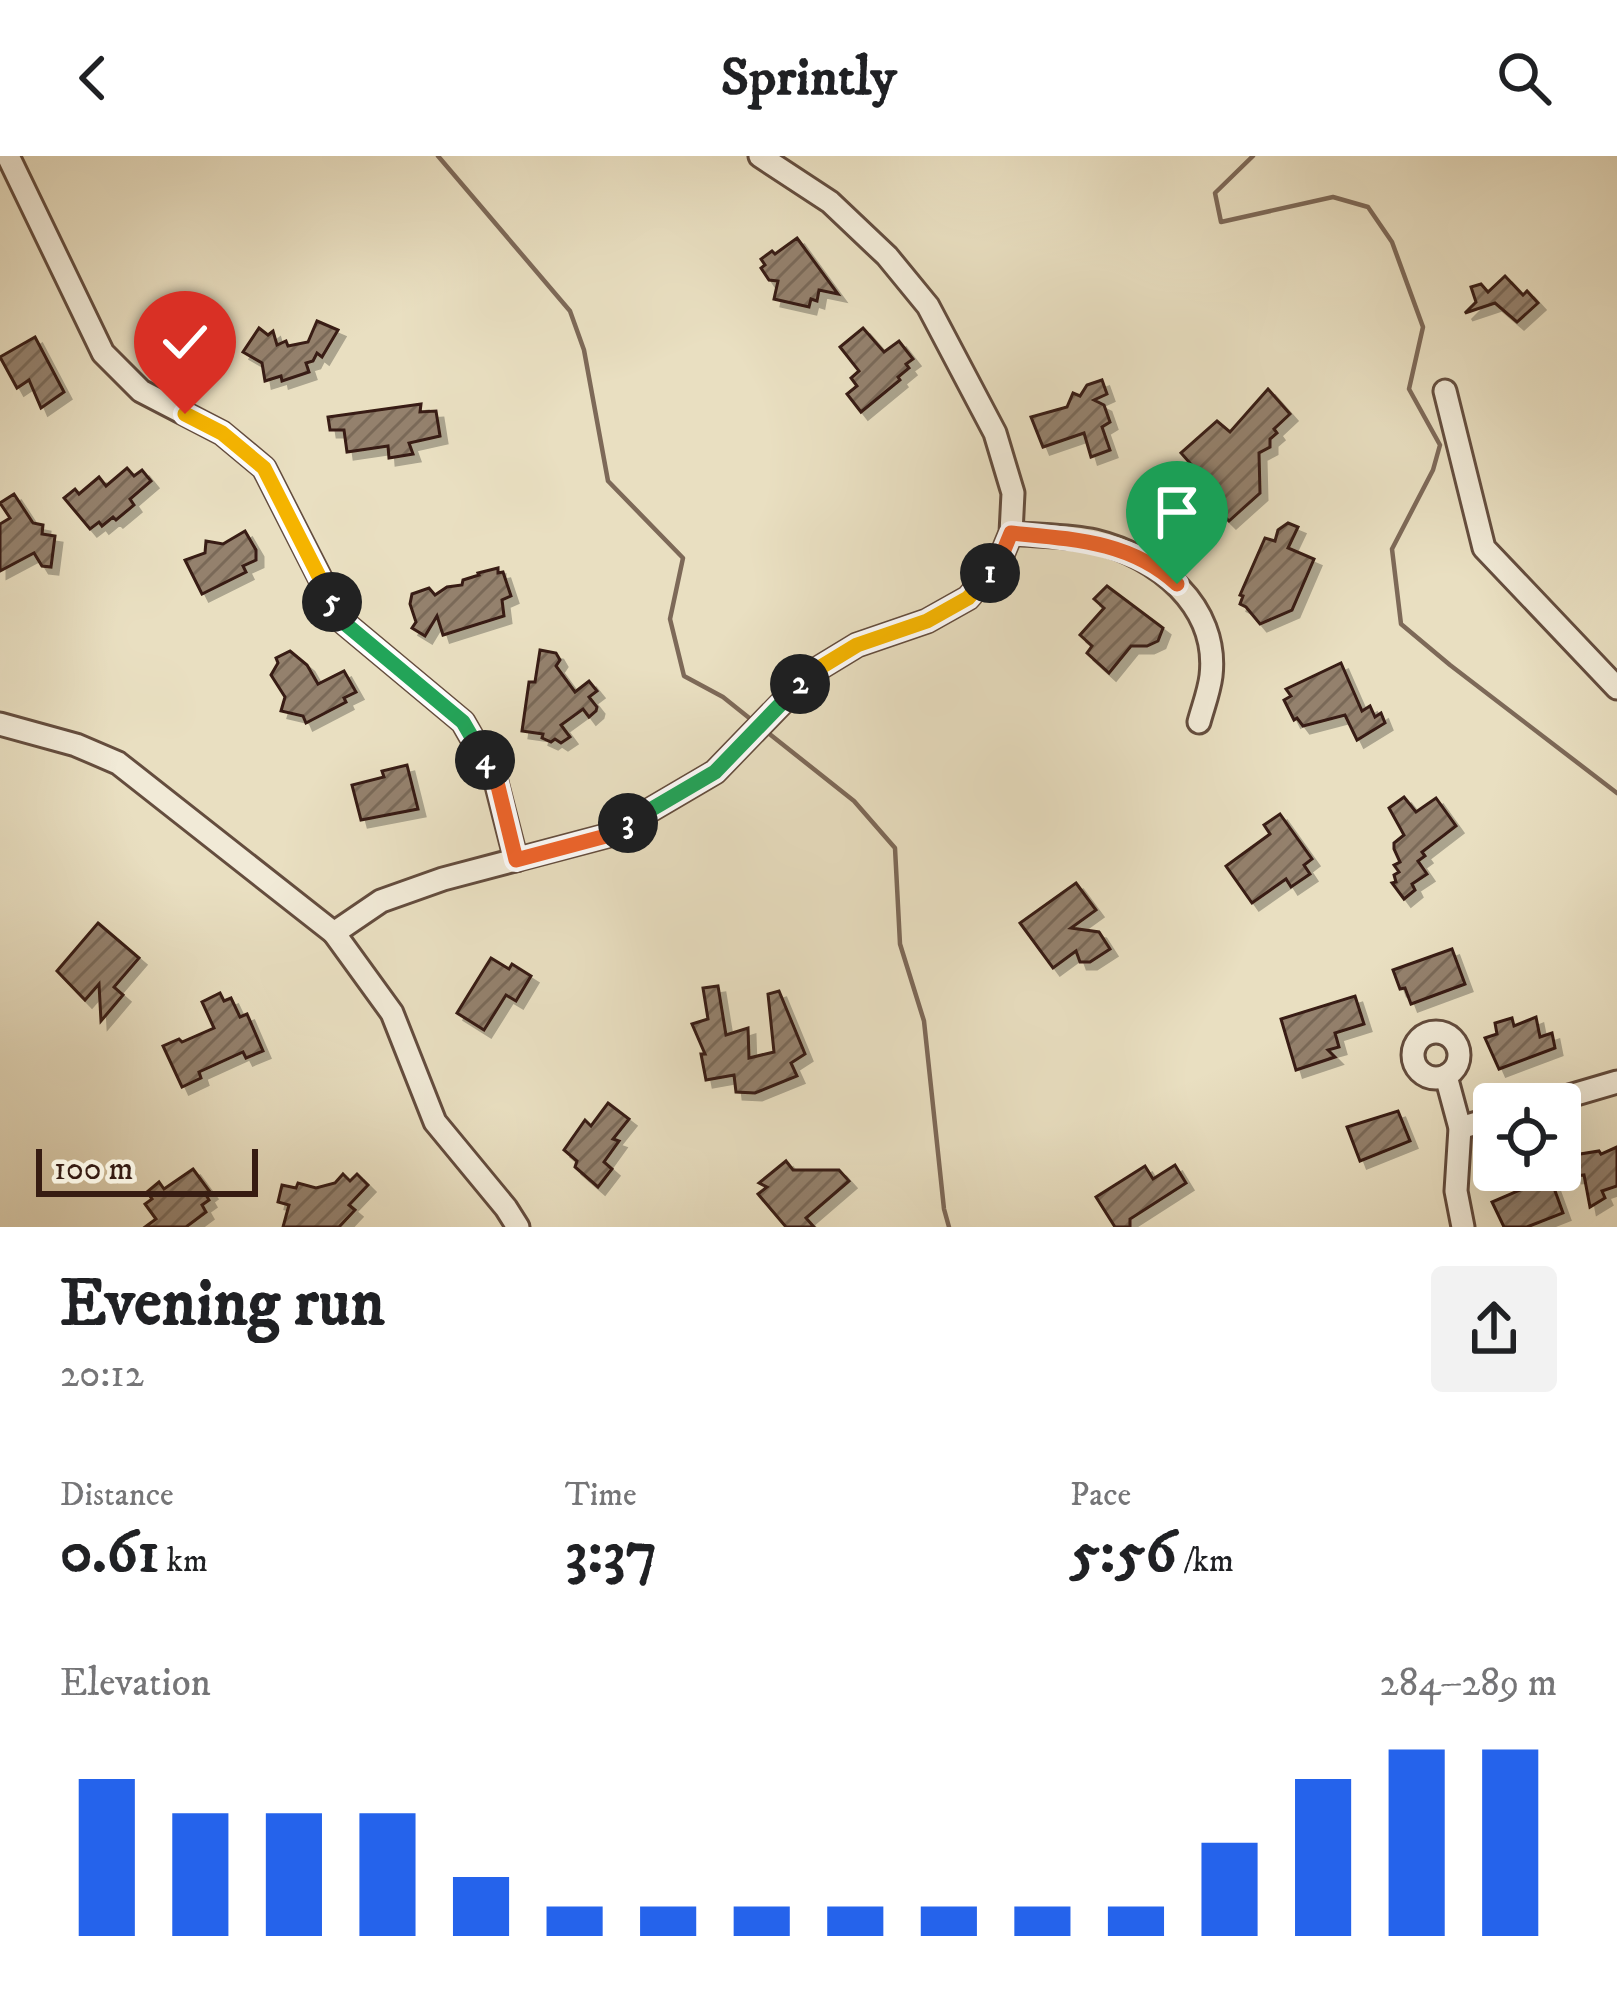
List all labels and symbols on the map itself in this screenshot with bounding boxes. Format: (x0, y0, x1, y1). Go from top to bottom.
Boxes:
pin (134, 291, 236, 414)
pin (1126, 461, 1228, 584)
pin: 1 (960, 543, 1020, 603)
pin: 5 (302, 572, 362, 632)
pin: 2 (770, 654, 830, 714)
pin: 4 (455, 730, 515, 790)
pin: 3 (598, 793, 658, 853)
scale bar (36, 1143, 258, 1196)

